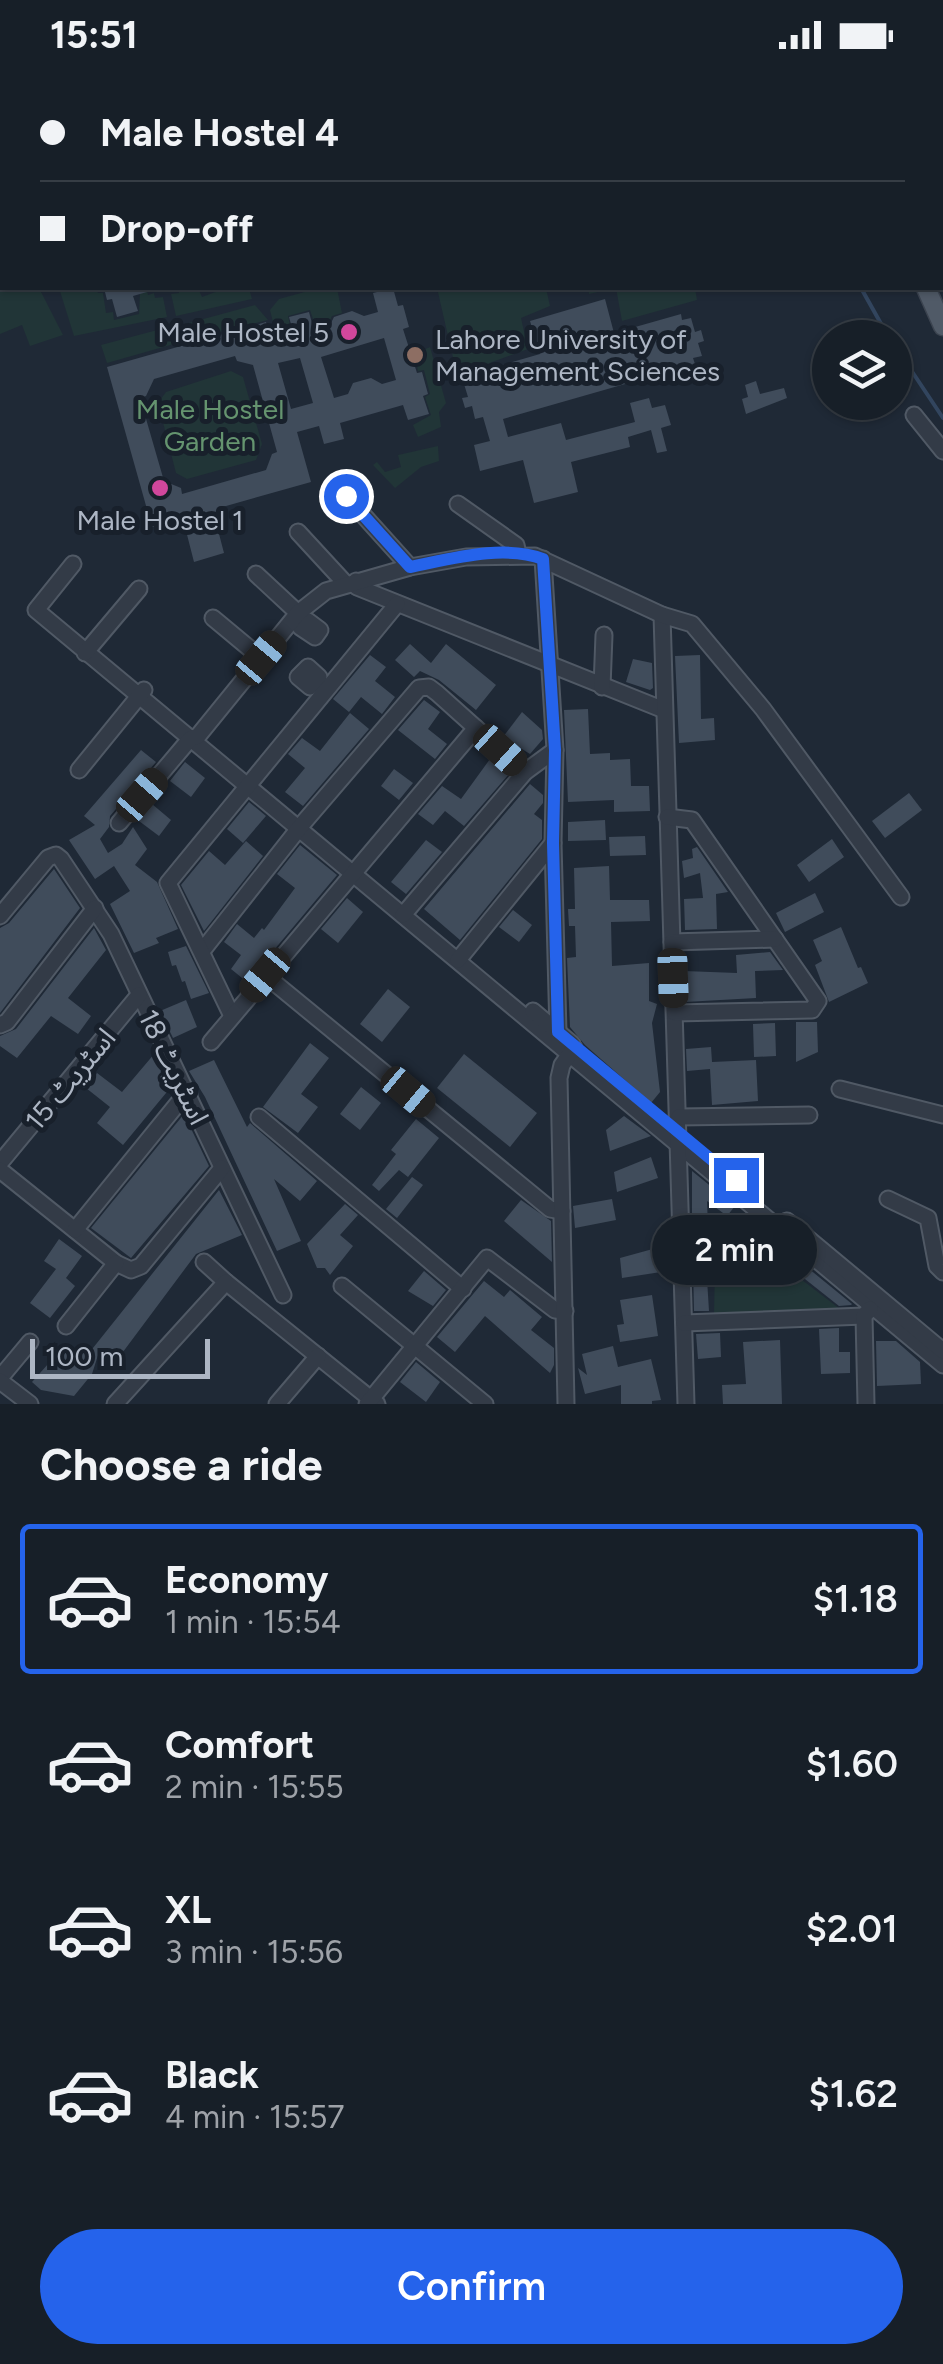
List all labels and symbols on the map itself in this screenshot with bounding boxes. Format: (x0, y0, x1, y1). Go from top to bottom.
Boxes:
place label: Male Hostel 5 (157, 315, 329, 349)
marker: Male Hostel 5 (338, 321, 360, 343)
place label: Lahore University of Management Sciences (435, 322, 720, 388)
marker: Lahore University of Management Sciences (404, 344, 426, 366)
park label: Male Hostel Garden (136, 392, 284, 458)
route start (324, 474, 369, 519)
marker: Male Hostel 1 (149, 477, 171, 499)
place label: Male Hostel 1 (76, 503, 244, 537)
car (230, 625, 292, 691)
car (468, 719, 532, 781)
car (111, 763, 173, 827)
car (234, 942, 296, 1008)
car (657, 947, 689, 1009)
street label: اسٹریٹ 18 (132, 1004, 216, 1130)
street label: اسٹریٹ 15 (17, 1021, 123, 1137)
car (375, 1061, 441, 1123)
route end (714, 1158, 759, 1203)
callout: 2 min (654, 1215, 818, 1285)
scale bar (30, 1334, 210, 1378)

